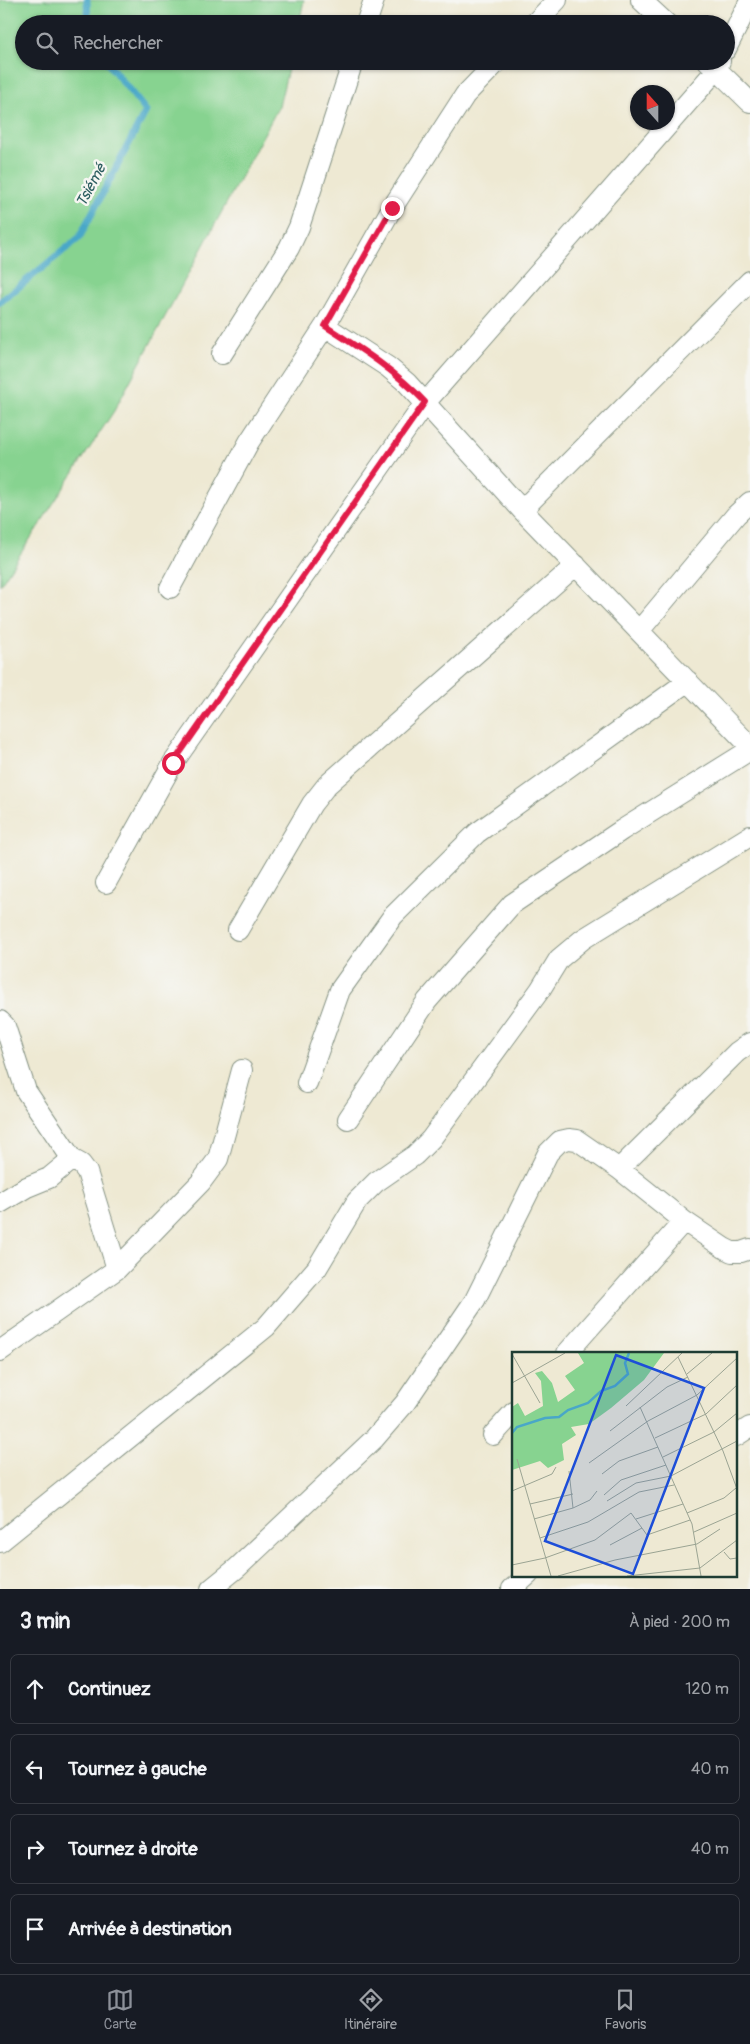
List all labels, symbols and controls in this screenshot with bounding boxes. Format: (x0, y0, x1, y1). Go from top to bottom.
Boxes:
search box (15, 15, 735, 70)
icon: search (33, 29, 61, 57)
text: Rechercher (73, 31, 163, 55)
north arrow (630, 85, 675, 130)
water label: Tsiémé (72, 159, 111, 210)
route end (381, 197, 404, 220)
route start (162, 752, 185, 775)
inset map (512, 1352, 738, 1576)
text: 3 min (20, 1608, 70, 1635)
text: À pied · 200 m (629, 1612, 730, 1632)
icon: ahead (21, 1675, 49, 1703)
text: Continuez (68, 1677, 151, 1701)
text: 120 m (685, 1679, 729, 1699)
icon: left (21, 1755, 49, 1783)
text: Tournez à gauche (68, 1757, 207, 1781)
text: 40 m (691, 1759, 729, 1779)
icon: right (21, 1835, 49, 1863)
text: Tournez à droite (68, 1837, 198, 1861)
text: 40 m (691, 1839, 729, 1859)
icon: arrive (21, 1915, 49, 1943)
text: Arrivée à destination (68, 1917, 232, 1941)
tab: Carte (104, 1986, 136, 2033)
tab: Itinéraire (344, 1986, 397, 2033)
tab: Favoris (605, 1986, 646, 2033)

